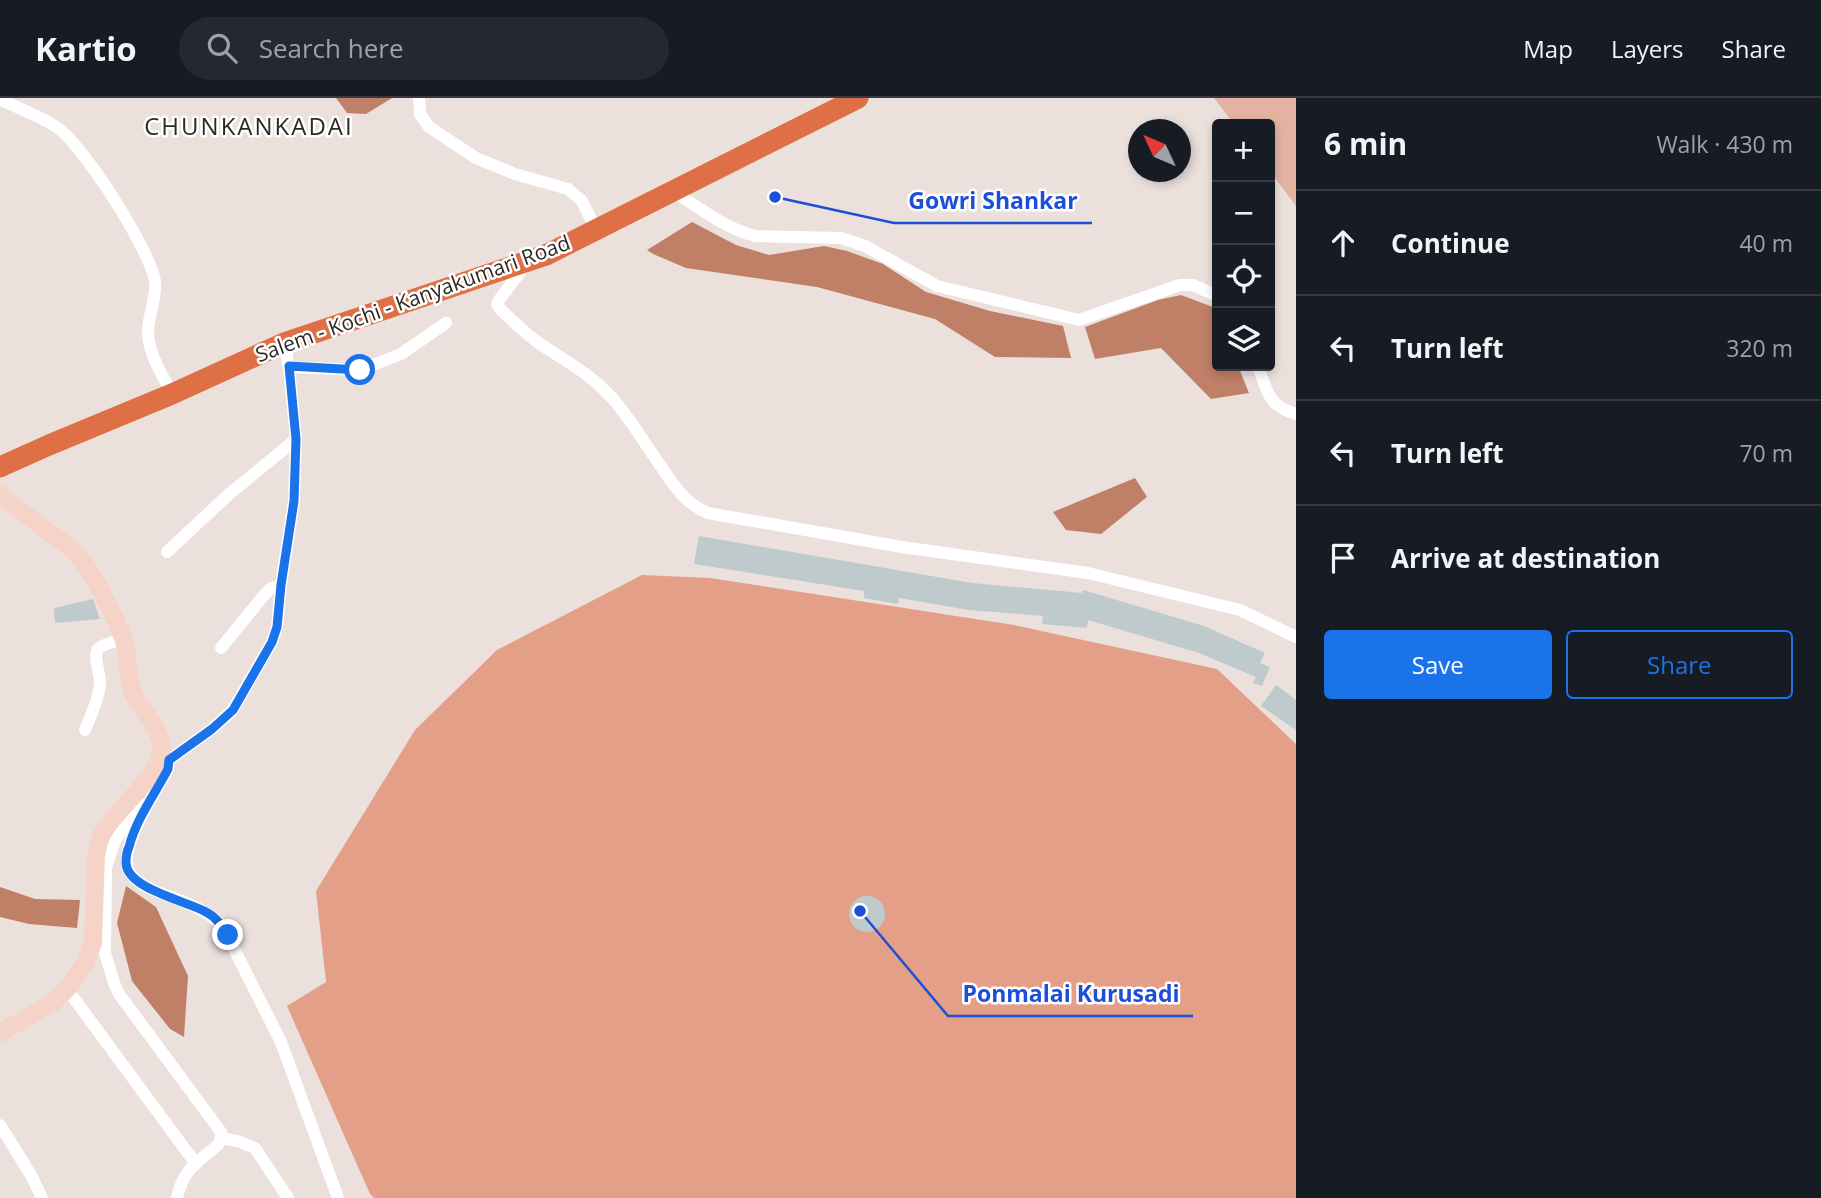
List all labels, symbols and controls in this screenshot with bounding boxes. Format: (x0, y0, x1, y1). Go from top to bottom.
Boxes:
search box (179, 17, 669, 80)
text: Kartio (35, 26, 137, 71)
icon: search (203, 29, 241, 67)
text: Search here (259, 30, 404, 66)
text: Map (1523, 32, 1573, 65)
text: Layers (1611, 32, 1684, 65)
text: Share (1722, 32, 1786, 65)
district label: CHUNKANKADAI (144, 109, 354, 142)
north arrow (1128, 119, 1191, 182)
map controls (1212, 119, 1275, 371)
button: + (1212, 119, 1275, 182)
text: 6 min (1324, 123, 1407, 164)
text: Walk · 430 m (1656, 128, 1793, 160)
callout: Gowri Shankar (894, 179, 1092, 223)
button: − (1212, 182, 1275, 245)
text: Gowri Shankar (908, 184, 1078, 216)
icon: ahead (1324, 224, 1362, 262)
text: Continue (1391, 225, 1510, 261)
text: 40 m (1739, 227, 1793, 259)
street label: Salem - Kochi - Kanyakumari Road (251, 228, 574, 368)
button: locate (1212, 245, 1275, 308)
button: layers (1212, 308, 1275, 371)
icon: left (1324, 329, 1362, 367)
text: Turn left (1391, 330, 1503, 366)
text: 320 m (1726, 332, 1793, 364)
route start (344, 354, 375, 385)
icon: left (1324, 434, 1362, 472)
text: Turn left (1391, 435, 1503, 471)
text: 70 m (1739, 437, 1793, 469)
icon: arrive (1324, 539, 1362, 577)
text: Arrive at destination (1391, 540, 1660, 576)
button: Save (1324, 630, 1552, 699)
button: Share (1566, 630, 1793, 699)
route end (212, 919, 243, 950)
callout: Ponmalai Kurusadi (948, 972, 1193, 1016)
text: Ponmalai Kurusadi (962, 977, 1180, 1009)

